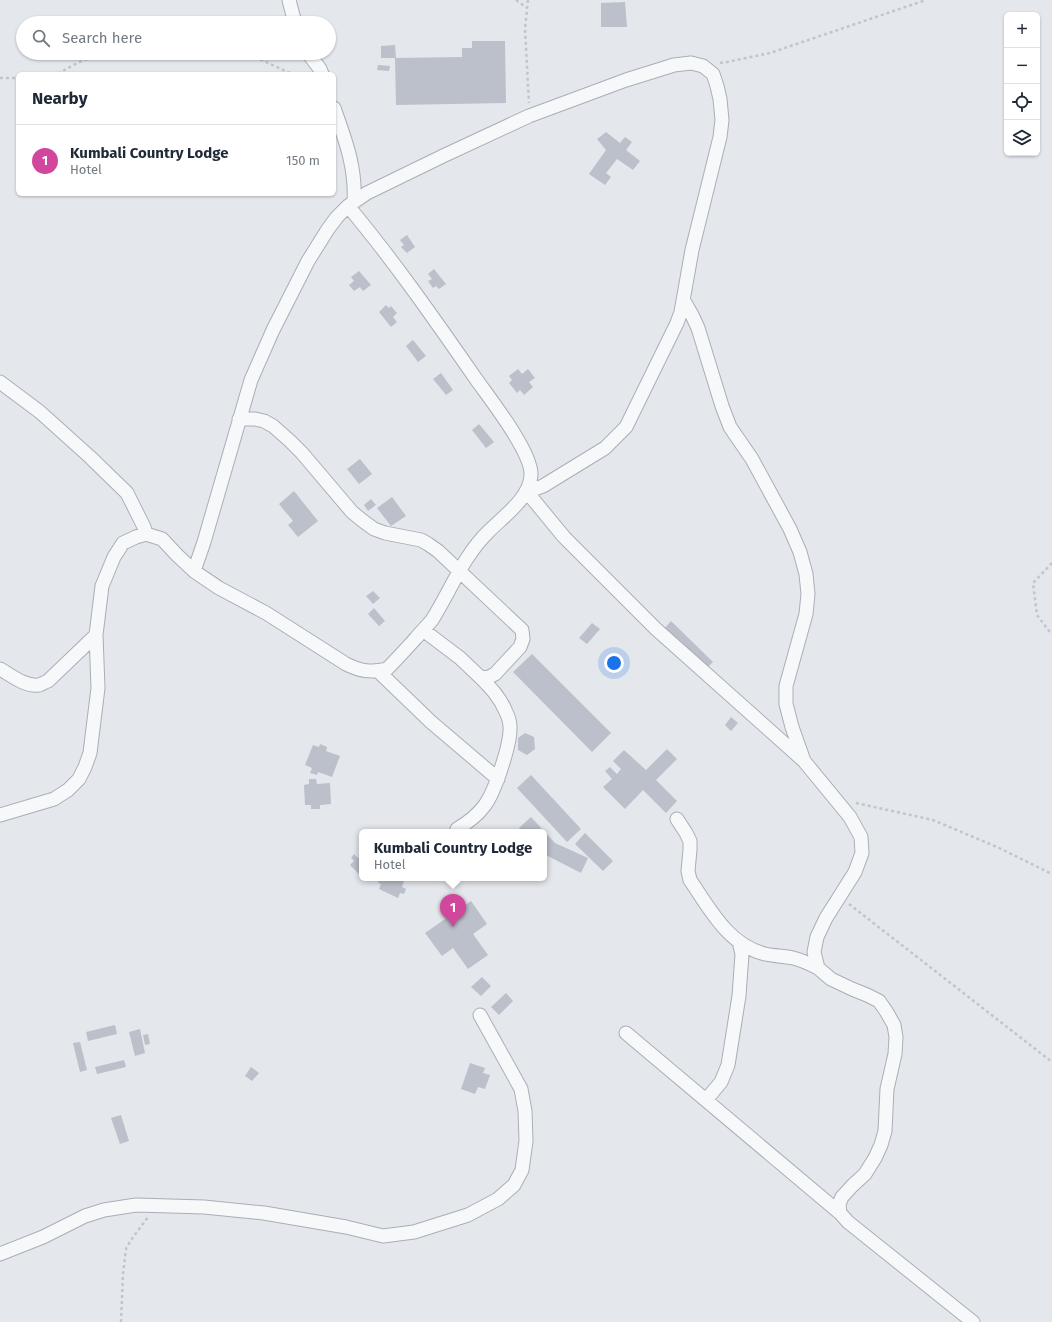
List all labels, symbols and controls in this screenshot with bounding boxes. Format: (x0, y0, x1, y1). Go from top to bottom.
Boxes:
map controls (1004, 12, 1040, 156)
button: + (1004, 12, 1040, 48)
search box (16, 16, 336, 60)
icon: search (30, 27, 52, 49)
text: Search here (62, 29, 142, 47)
button: − (1004, 48, 1040, 84)
button: locate (1004, 84, 1040, 120)
text: Nearby (32, 88, 87, 109)
button: layers (1004, 120, 1040, 156)
text: Kumbali Country Lodge (70, 144, 228, 162)
text: 1 (42, 153, 48, 168)
text: 150 m (286, 153, 320, 168)
text: Hotel (70, 162, 102, 177)
your location (604, 653, 624, 673)
popup (359, 829, 547, 881)
text: Kumbali Country Lodge (374, 839, 532, 857)
text: Hotel (374, 857, 406, 872)
pin: 1 (440, 894, 466, 927)

